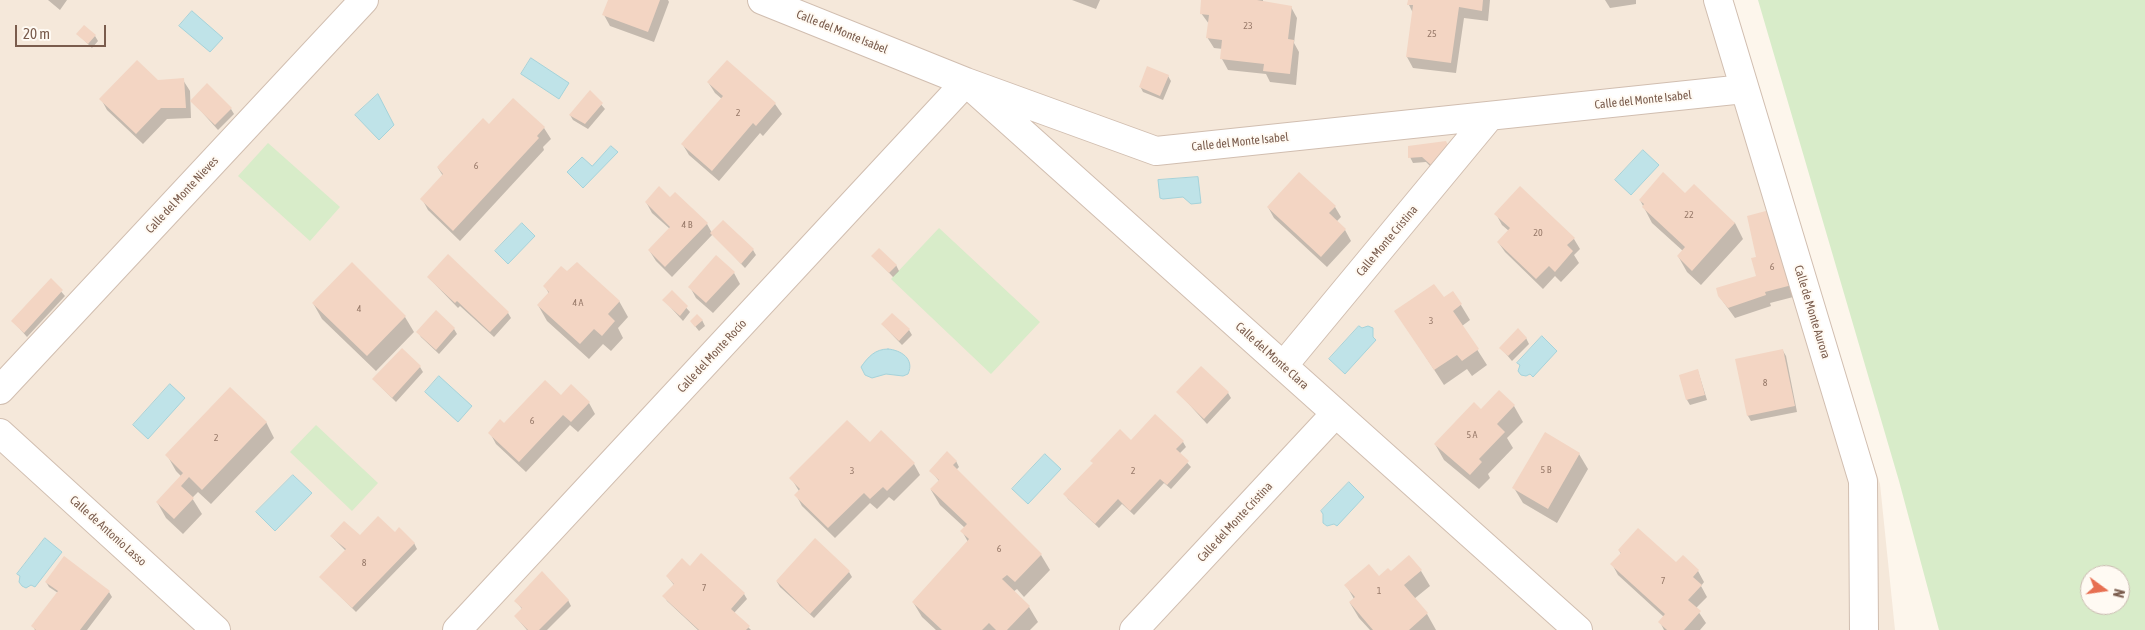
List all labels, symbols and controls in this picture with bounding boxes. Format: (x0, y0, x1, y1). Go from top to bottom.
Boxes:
street label: Calle del Monte Isabel (794, 7, 890, 57)
scale bar (18, 15, 109, 47)
house number: 23 (1243, 20, 1253, 32)
text: 20 m (23, 25, 50, 42)
house number: 25 (1427, 28, 1437, 40)
street label: Calle del Monte Isabel (1594, 88, 1692, 112)
house number: 2 (736, 107, 740, 119)
street label: Calle del Monte Isabel (1191, 130, 1289, 154)
street label: Calle del Monte Nieves (143, 154, 221, 236)
house number: 6 (474, 160, 478, 172)
street label: Calle Monte Cristina (1353, 203, 1421, 279)
house number: 22 (1684, 209, 1694, 221)
house number: 4 B (682, 219, 692, 231)
house number: 20 (1533, 227, 1543, 239)
house number: 6 (1770, 261, 1774, 273)
street label: Calle de Monte Aurora (1791, 264, 1833, 360)
house number: 4 A (573, 297, 583, 309)
house number: 4 (357, 303, 361, 315)
house number: 3 (1429, 315, 1433, 327)
street label: Calle del Monte Rocío (674, 316, 750, 396)
street label: Calle del Monte Clara (1233, 319, 1311, 393)
house number: 8 (1763, 377, 1767, 389)
house number: 6 (530, 415, 534, 427)
house number: 5 A (1467, 429, 1477, 441)
house number: 2 (214, 432, 218, 444)
house number: 5 B (1541, 464, 1551, 476)
house number: 3 (850, 465, 854, 477)
house number: 2 (1131, 465, 1135, 477)
street label: Calle del Monte Cristina (1194, 479, 1276, 565)
street label: Calle de Antonio Lasso (67, 493, 149, 569)
house number: 6 (997, 543, 1001, 555)
house number: 8 (362, 557, 366, 569)
north arrow (2080, 565, 2130, 615)
house number: 7 (1661, 575, 1665, 587)
house number: 7 (702, 582, 706, 594)
house number: 1 (1377, 585, 1381, 597)
text: N (2110, 587, 2127, 599)

